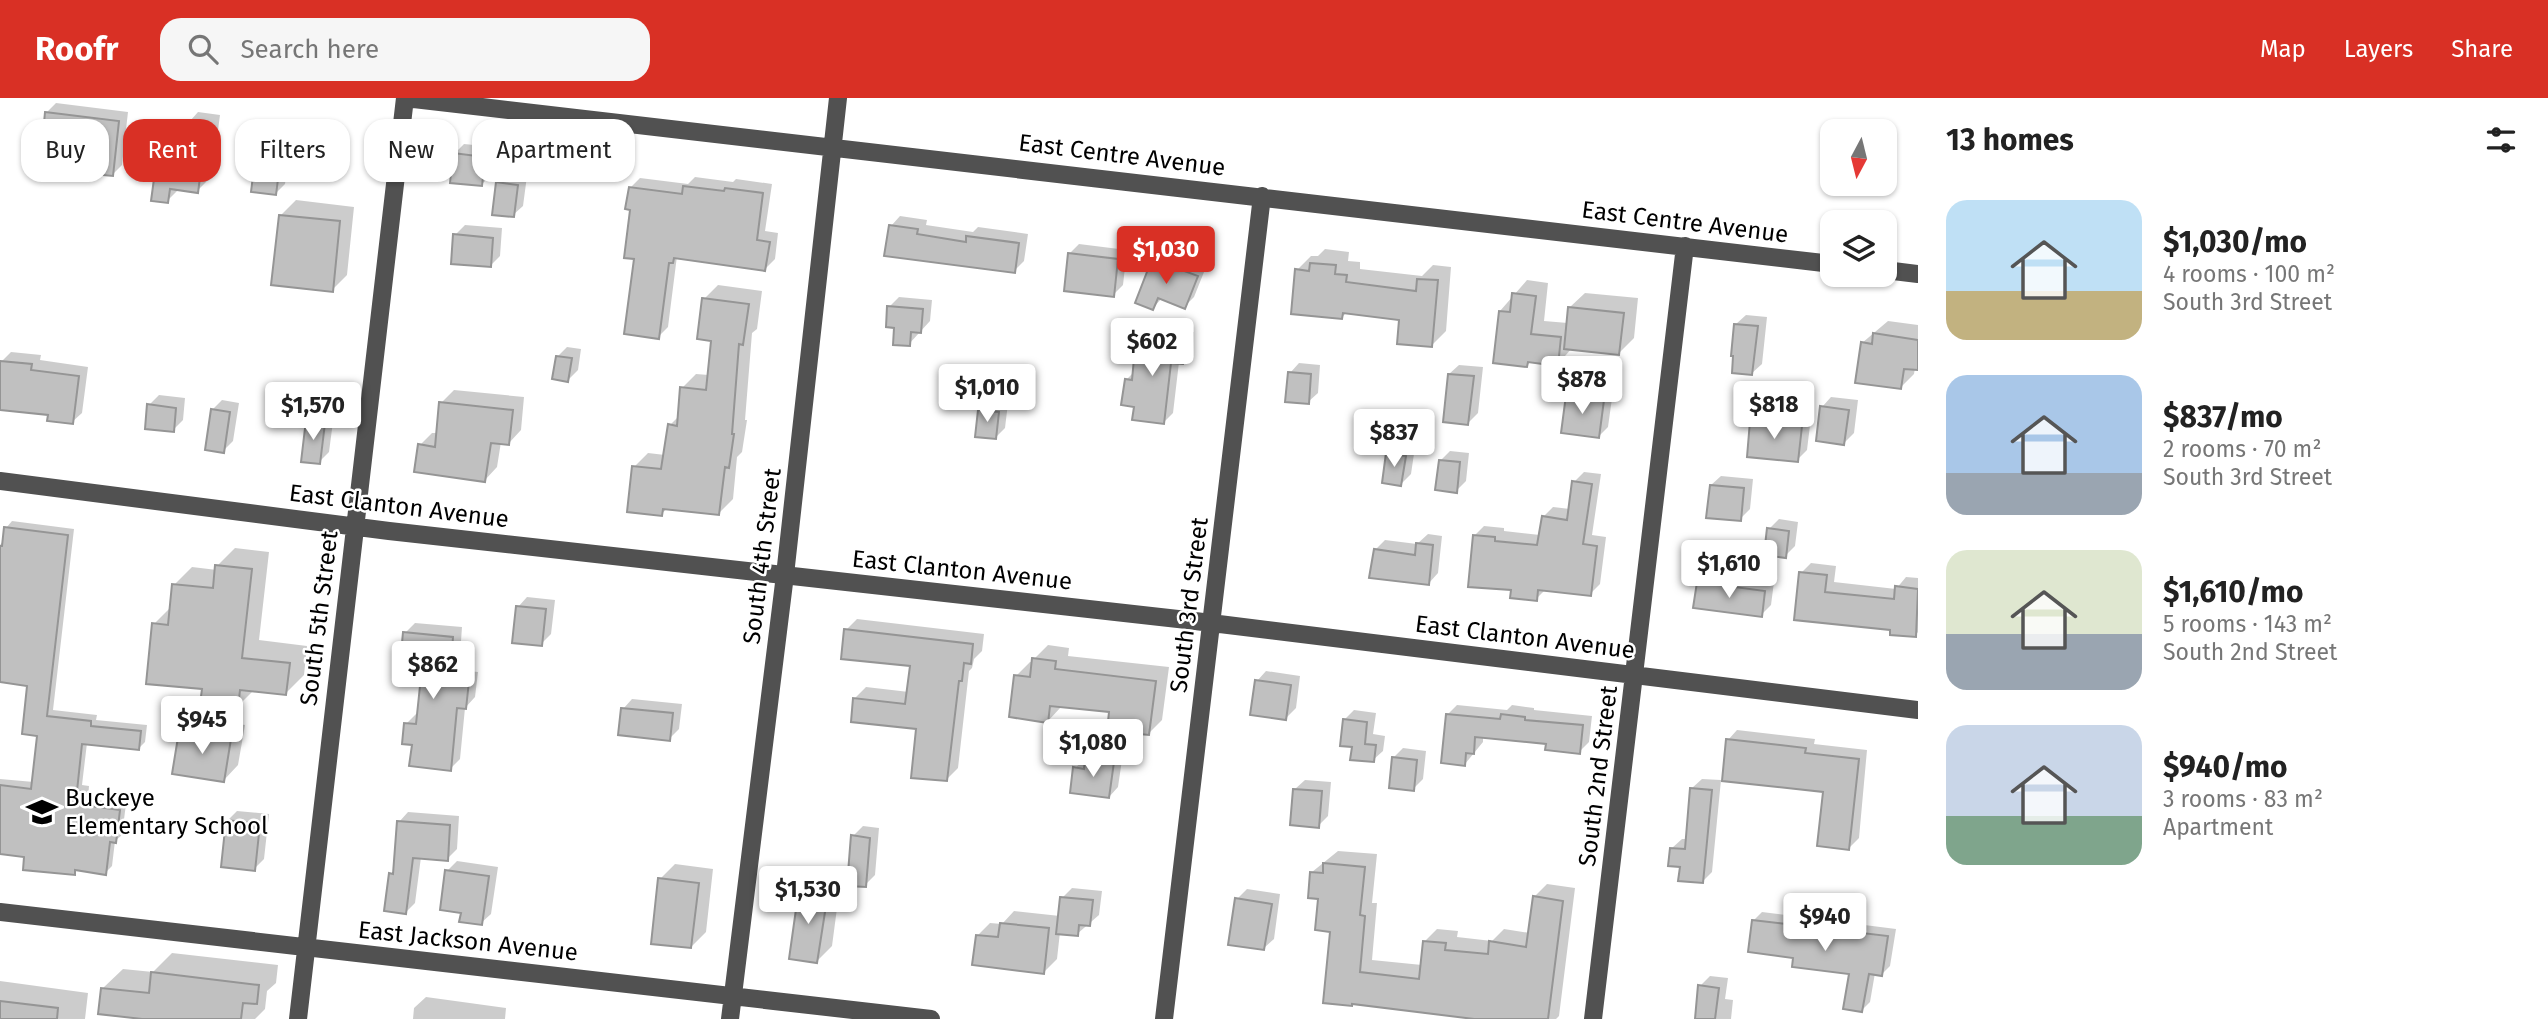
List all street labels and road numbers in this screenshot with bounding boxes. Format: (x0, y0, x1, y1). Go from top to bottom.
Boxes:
street label: East Centre Avenue (1017, 128, 1227, 182)
street label: East Centre Avenue (1580, 195, 1790, 249)
street label: South 4th Street (737, 466, 787, 646)
street label: East Clanton Avenue (288, 479, 510, 533)
street label: South 3rd Street (1164, 515, 1214, 694)
street label: South 5th Street (294, 529, 344, 707)
street label: East Clanton Avenue (851, 545, 1073, 595)
street label: East Clanton Avenue (1414, 610, 1636, 664)
street label: South 2nd Street (1573, 684, 1623, 868)
street label: East Jackson Avenue (357, 916, 579, 966)

